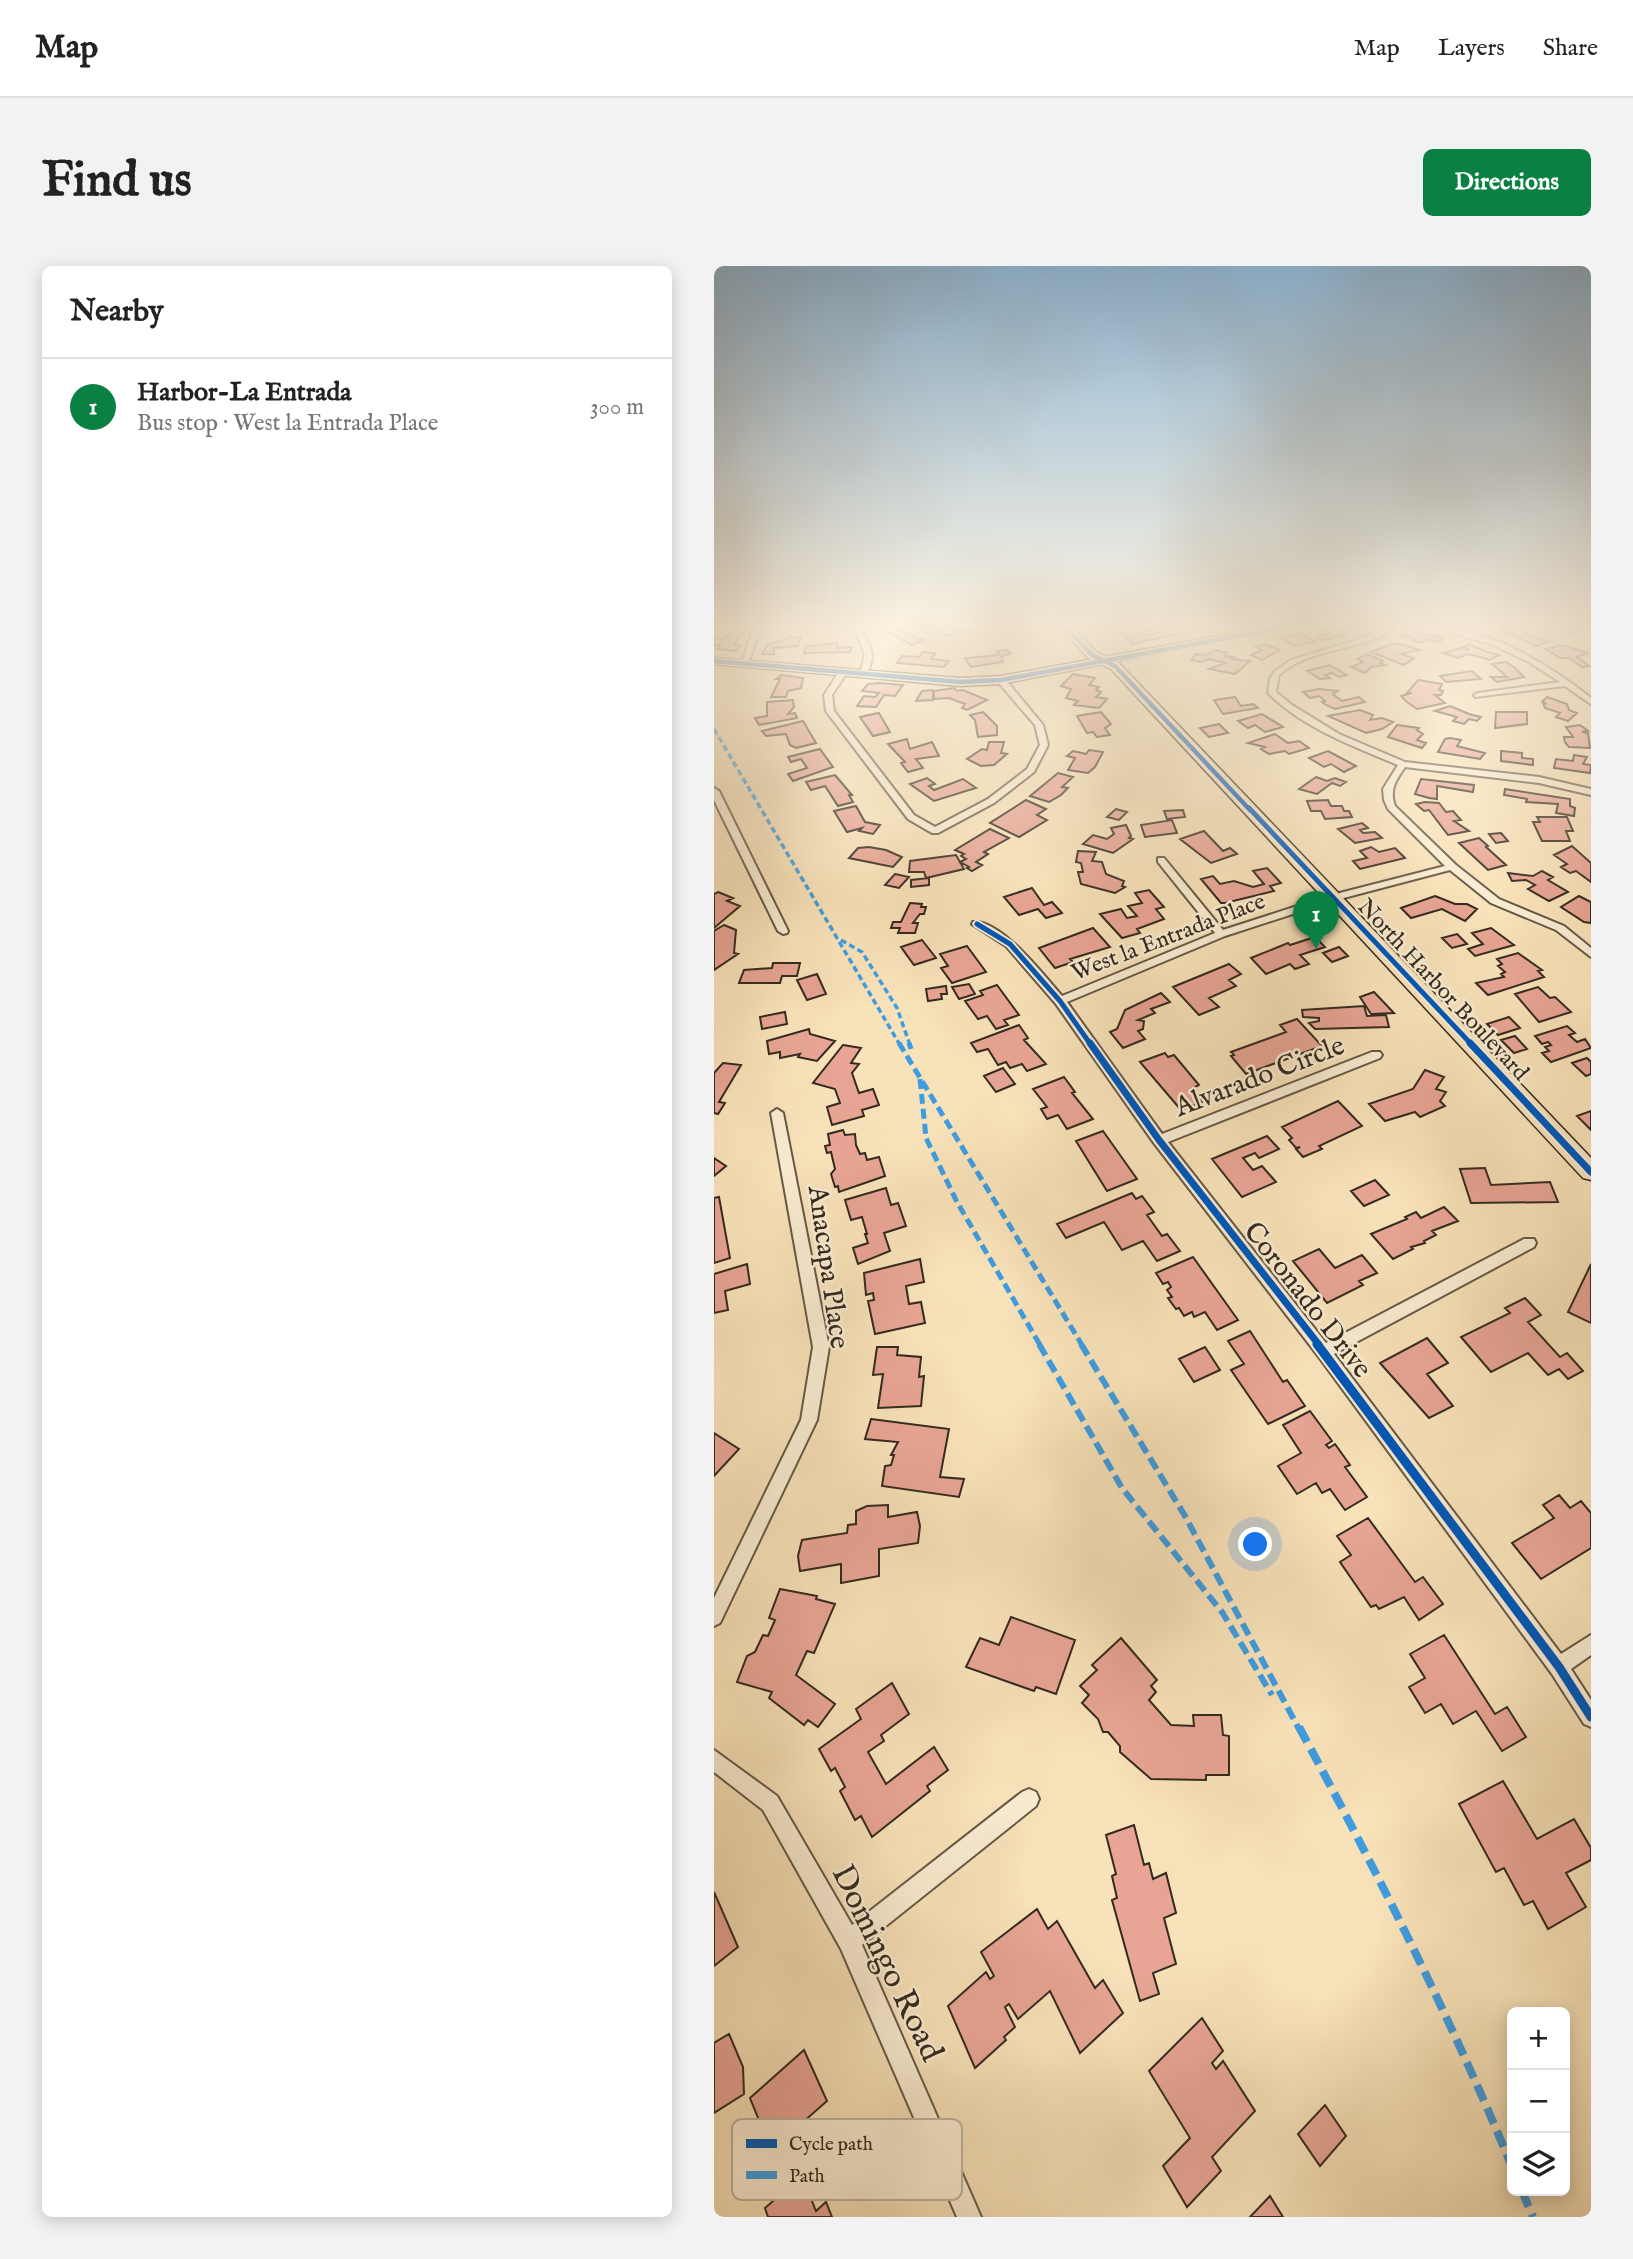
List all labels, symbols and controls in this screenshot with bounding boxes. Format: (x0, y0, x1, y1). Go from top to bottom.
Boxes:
text: Map (35, 27, 98, 69)
text: Map (1354, 33, 1400, 64)
text: Layers (1438, 33, 1505, 64)
text: Share (1543, 33, 1598, 64)
button: Directions (1423, 149, 1591, 216)
text: Find us (42, 151, 192, 213)
text: Nearby (70, 293, 163, 331)
text: Harbor-La Entrada (137, 376, 352, 409)
text: 1 (89, 393, 97, 422)
text: 300 m (590, 393, 644, 422)
text: Bus stop · West la Entrada Place (137, 409, 438, 438)
street label: West la Entrada Place (1068, 887, 1270, 988)
pin: 1 (1293, 891, 1339, 949)
street label: North Harbor Boulevard (1351, 893, 1535, 1088)
street label: Alvarado Circle (1169, 1029, 1350, 1126)
street label: Anacapa Place (799, 1183, 856, 1351)
street label: Coronado Drive (1235, 1215, 1379, 1386)
your location (1238, 1527, 1272, 1561)
street label: Domingo Road (821, 1858, 952, 2069)
map controls (1507, 2007, 1570, 2196)
button: + (1507, 2007, 1570, 2070)
button: − (1507, 2070, 1570, 2133)
legend (732, 2119, 962, 2200)
text: Cycle path (789, 2133, 873, 2157)
button: layers (1507, 2133, 1570, 2196)
text: Path (789, 2165, 825, 2189)

